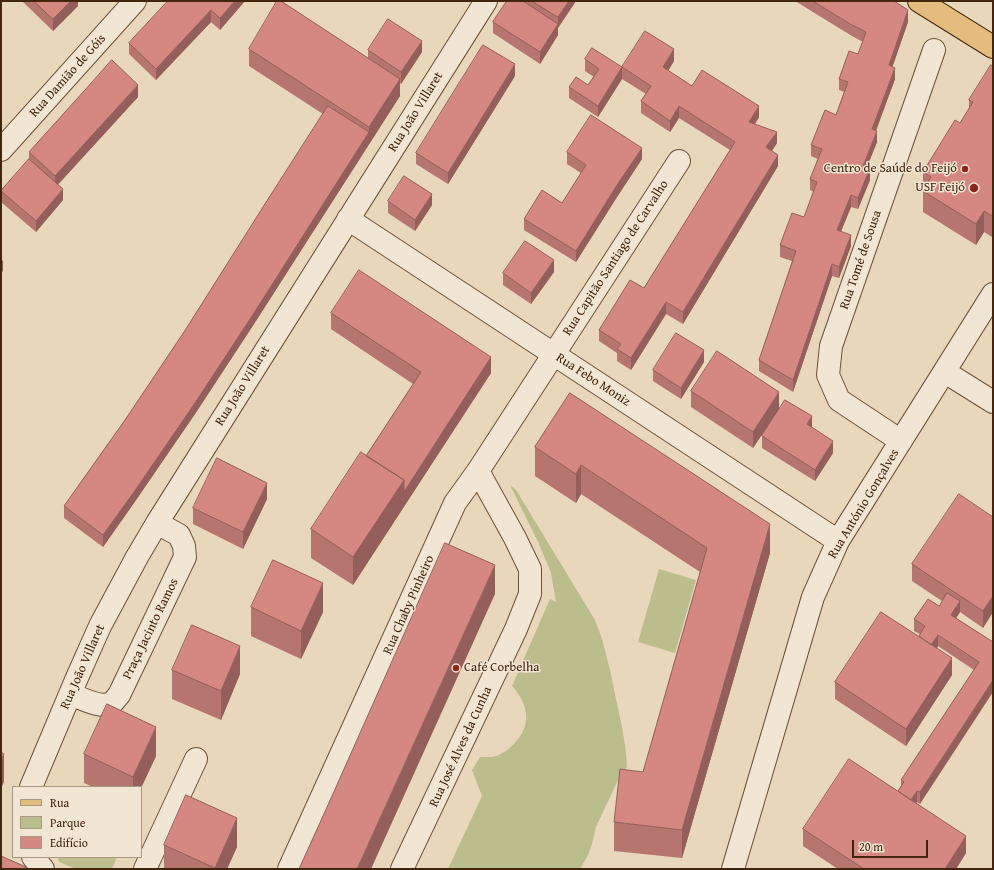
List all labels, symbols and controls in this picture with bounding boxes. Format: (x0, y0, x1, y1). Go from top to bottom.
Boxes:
street label: Rua Damião de Góis (27, 31, 109, 121)
street label: Rua João Villaret (385, 69, 447, 155)
place label: Centro de Saúde do Feijó (824, 161, 957, 177)
marker: Centro de Saúde do Feijó (960, 164, 970, 174)
street label: Rua Capitão Santiago de Carvalho (560, 177, 672, 339)
place label: USF Feijó (915, 180, 965, 196)
marker: USF Feijó (968, 182, 980, 194)
street label: Rua Tomé de Sousa (837, 208, 885, 312)
street label: Rua João Villaret (212, 343, 274, 429)
street label: Rua Febo Moniz (553, 350, 633, 410)
street label: Rua António Gonçalves (825, 446, 903, 562)
street label: Rua Chaby Pinheiro (380, 553, 438, 657)
street label: Praça Jacinto Ramos (120, 576, 182, 682)
street label: Rua João Villaret (57, 622, 109, 712)
place label: Café Corbelha (464, 660, 539, 676)
marker: Café Corbelha (451, 663, 461, 673)
street label: Rua José Alves da Cunha (426, 684, 496, 810)
legend (12, 786, 142, 858)
text: Rua (50, 794, 69, 811)
text: Parque (50, 814, 85, 831)
scale bar (854, 832, 930, 858)
text: Edifício (50, 834, 88, 851)
text: 20 m (859, 838, 883, 855)

